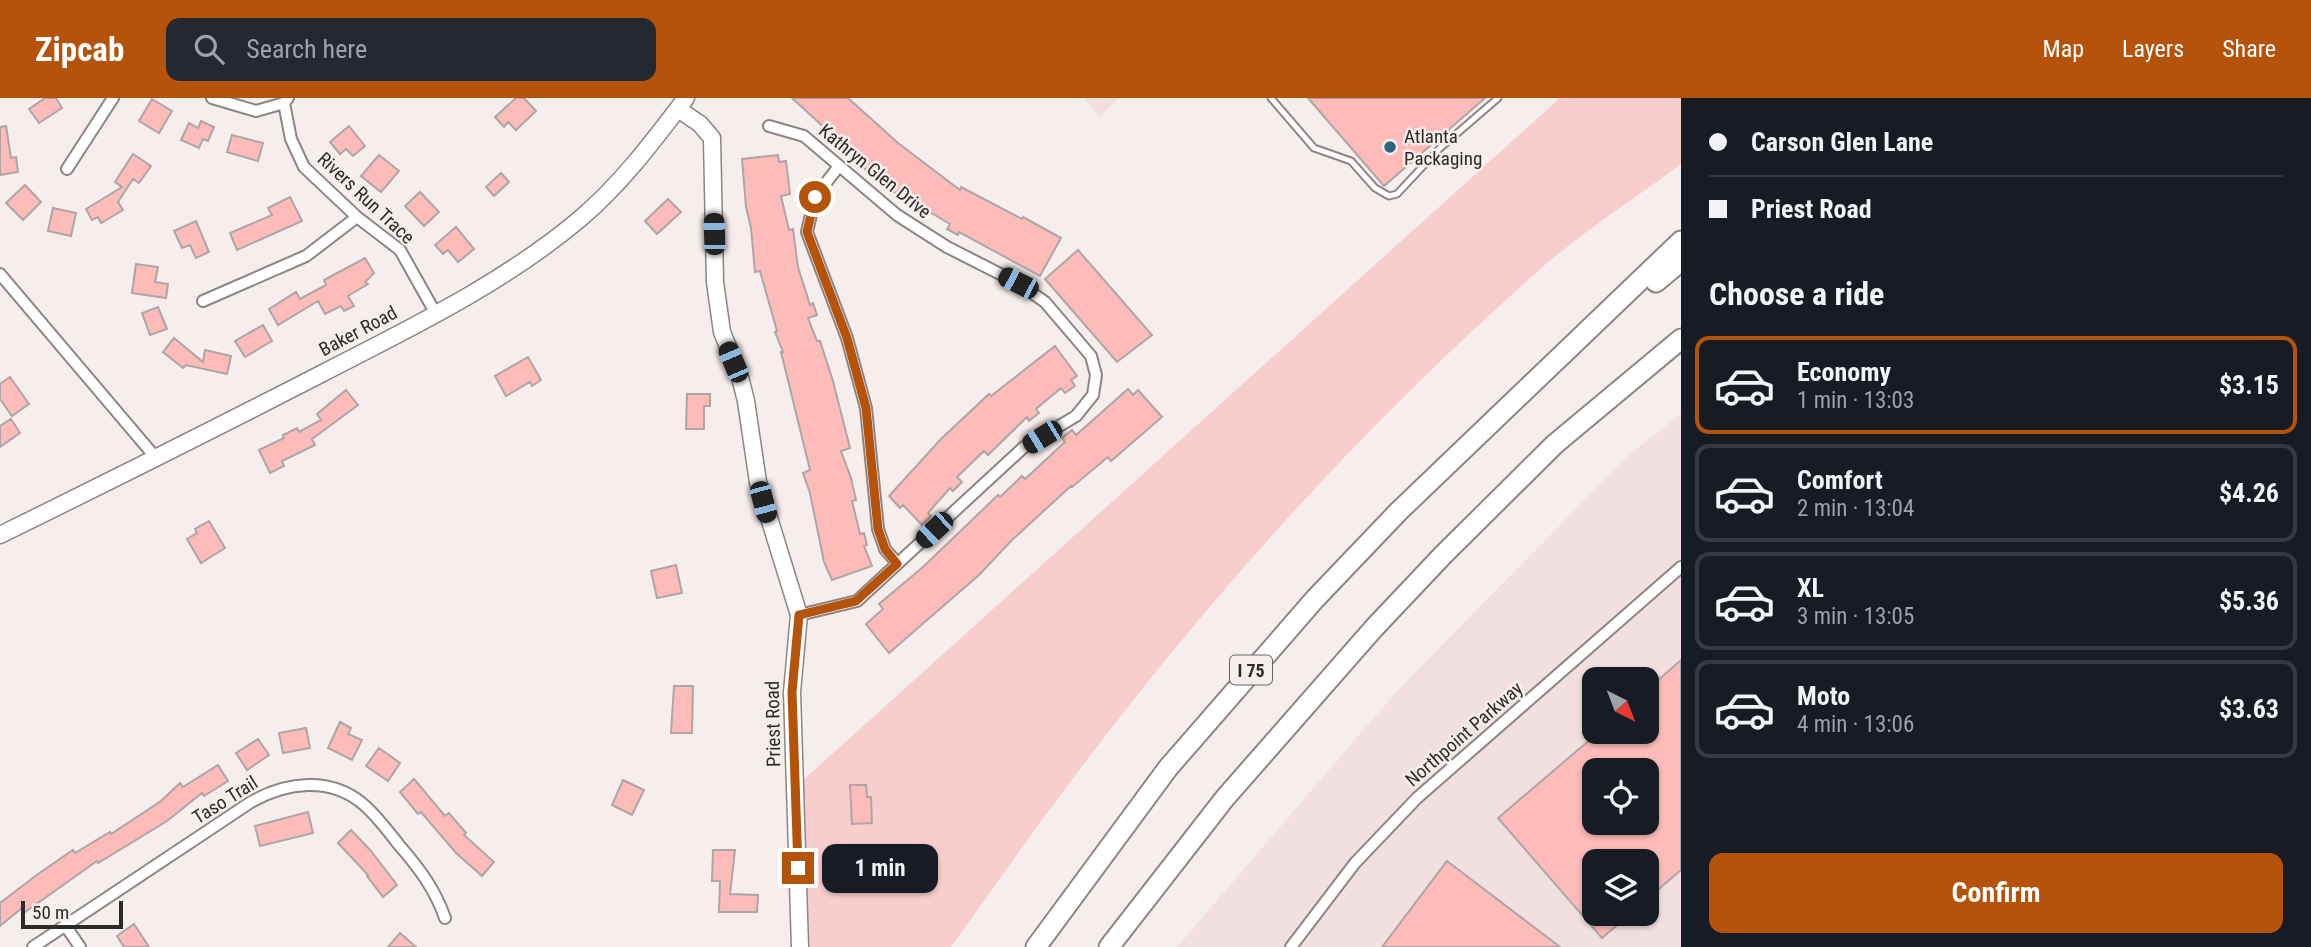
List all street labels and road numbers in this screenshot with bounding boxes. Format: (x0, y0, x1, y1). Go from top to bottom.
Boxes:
street label: Kathryn Glen Drive (814, 119, 936, 223)
street label: Rivers Run Trace (313, 147, 419, 249)
street label: Baker Road (315, 301, 401, 361)
road number: I 75 (1230, 656, 1272, 684)
street label: Northpoint Parkway (1401, 677, 1527, 791)
street label: Priest Road (761, 681, 785, 767)
street label: Taso Trail (188, 771, 262, 829)

